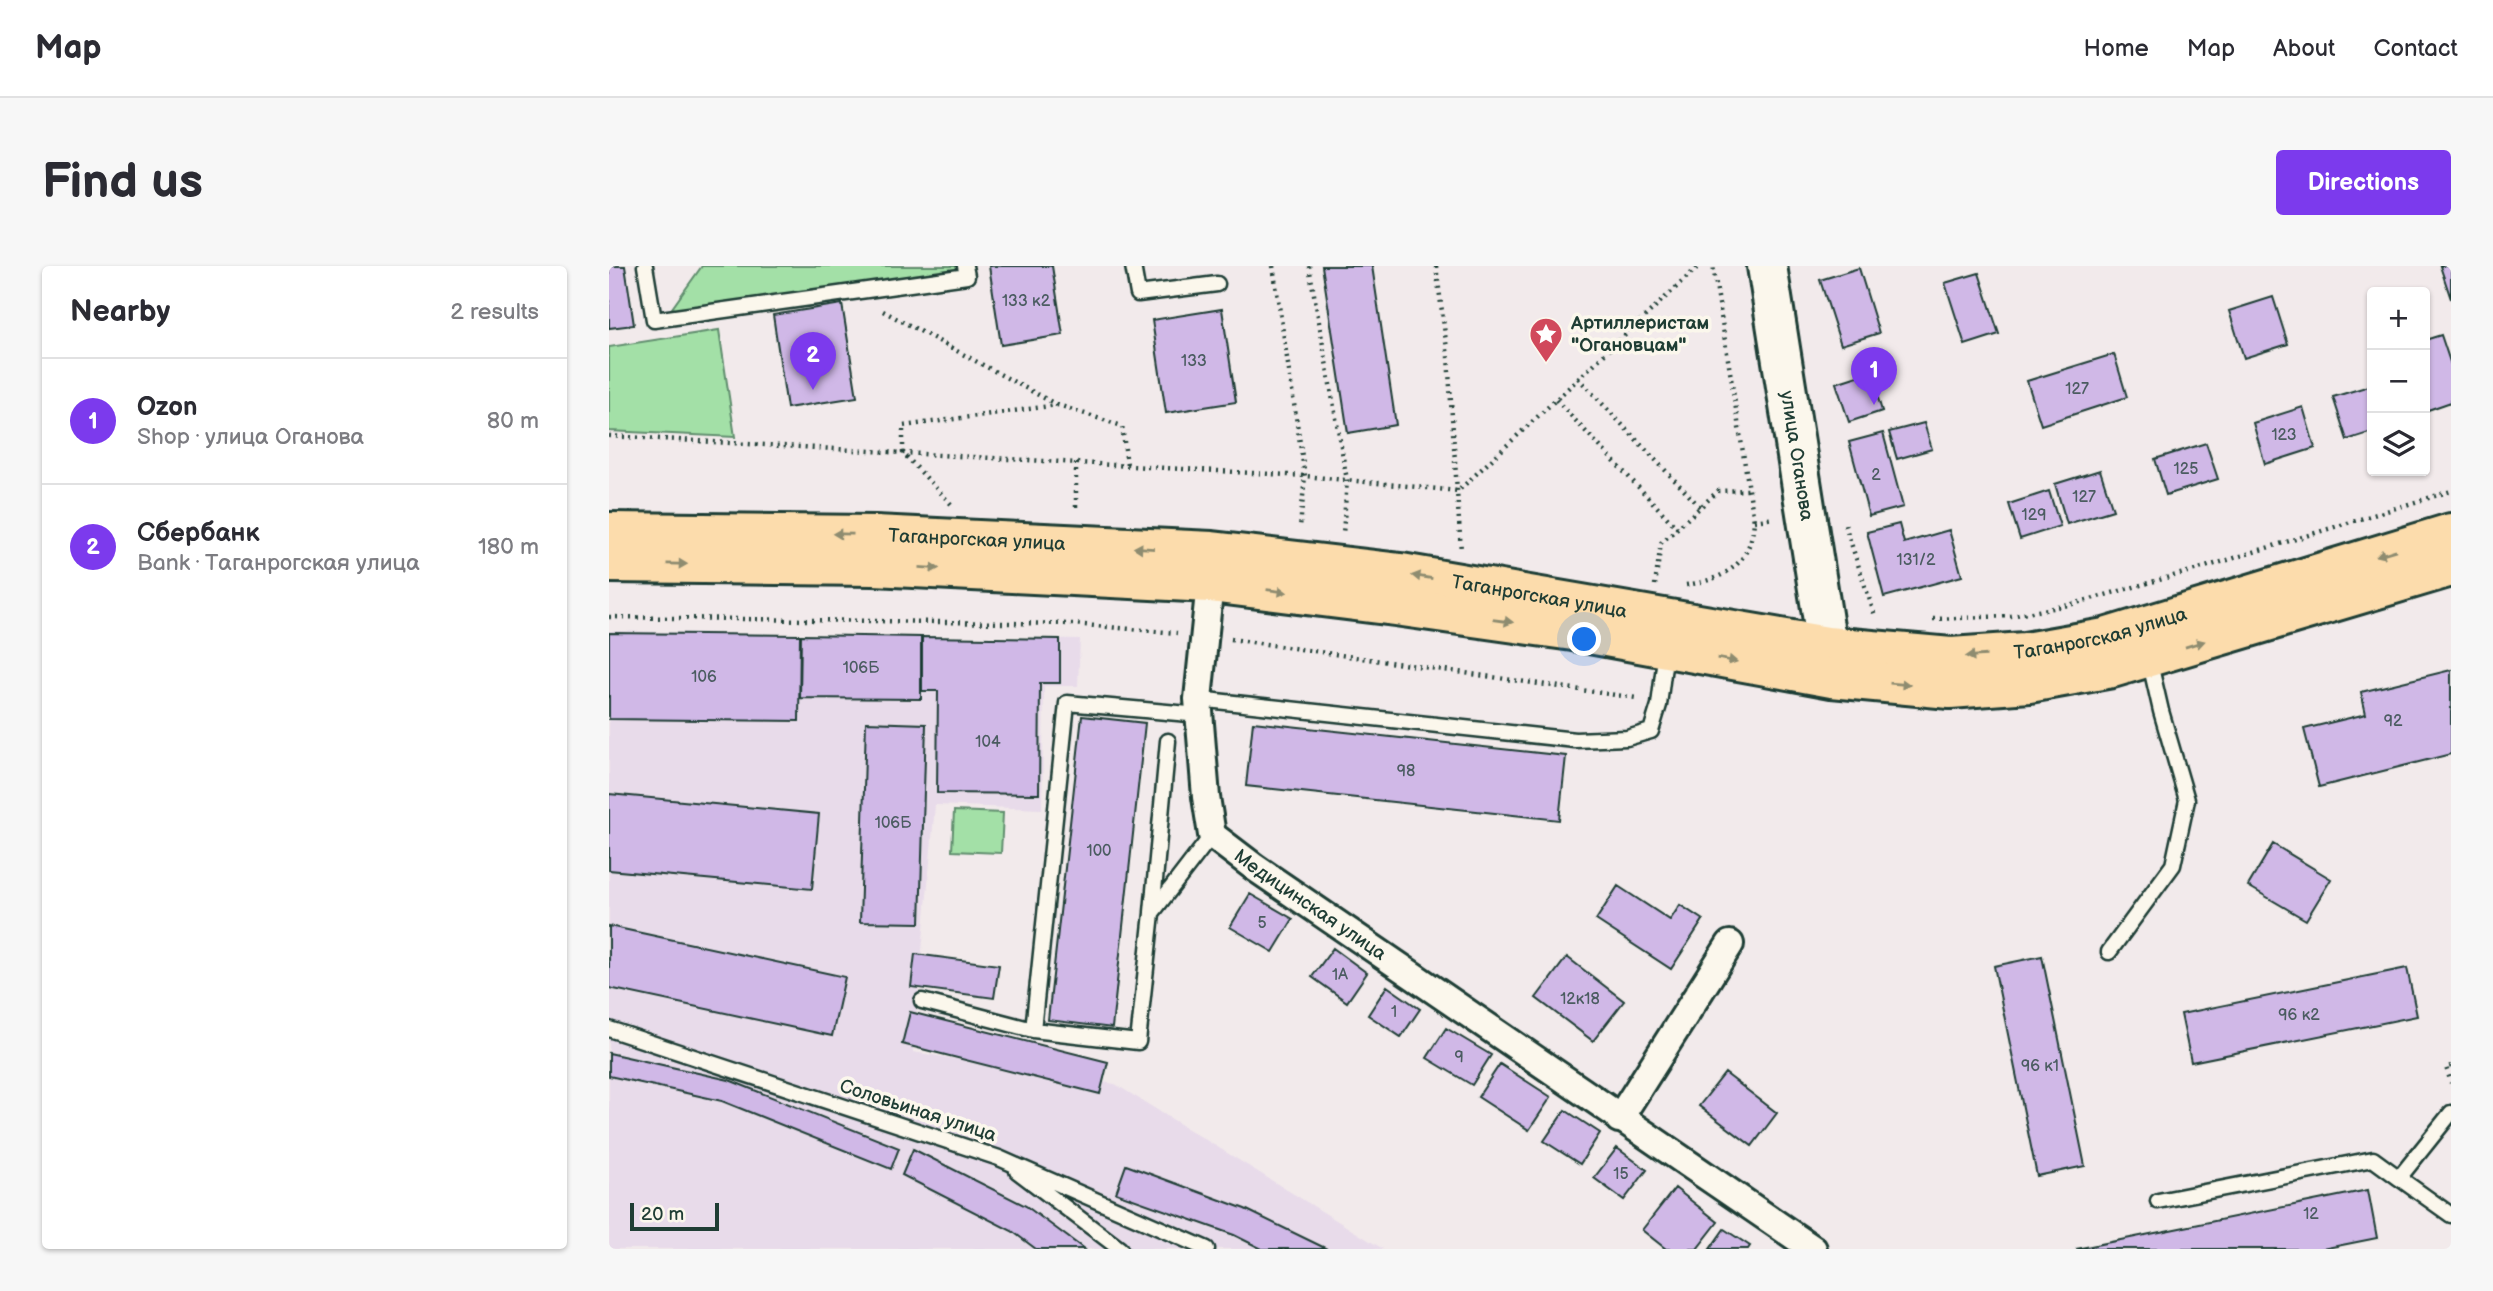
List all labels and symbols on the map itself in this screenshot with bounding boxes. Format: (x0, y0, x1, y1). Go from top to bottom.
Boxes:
house number: 133 к2 (1002, 292, 1051, 311)
place label: Артиллеристам "Огановцам" (1570, 312, 1709, 357)
place icon: Артиллеристам "Огановцам" (1527, 315, 1565, 364)
pin: 2 (790, 332, 836, 390)
pin: 1 (1851, 347, 1897, 405)
house number: 133 (1181, 352, 1207, 371)
house number: 127 (2065, 380, 2089, 399)
street label: улица Оганова (1775, 389, 1819, 522)
house number: 123 (2271, 426, 2297, 445)
house number: 125 (2174, 460, 2198, 479)
house number: 2 (1871, 466, 1881, 485)
house number: 127 (2072, 488, 2096, 507)
house number: 129 (2022, 506, 2046, 525)
street label: Таганрогская улица (888, 524, 1066, 556)
one-way arrow (832, 528, 854, 540)
one-way arrow (1133, 542, 1155, 553)
one-way arrow (2375, 548, 2396, 558)
house number: 131/2 (1897, 551, 1936, 570)
one-way arrow (666, 558, 688, 570)
one-way arrow (918, 563, 940, 574)
street label: Таганрогская улица (1450, 570, 1629, 623)
one-way arrow (1411, 571, 1433, 582)
one-way arrow (1266, 585, 1288, 596)
street label: Таганрогская улица (2013, 602, 2190, 664)
one-way arrow (1492, 616, 1514, 627)
your location (1567, 622, 1601, 656)
one-way arrow (2185, 638, 2206, 648)
one-way arrow (1965, 650, 1987, 661)
one-way arrow (1716, 654, 1738, 665)
house number: 106Б (843, 659, 880, 678)
house number: 106 (691, 668, 717, 687)
one-way arrow (1889, 679, 1911, 690)
house number: 92 (2384, 712, 2403, 731)
house number: 104 (975, 733, 1001, 752)
house number: 98 (1397, 762, 1415, 781)
house number: 106Б (875, 814, 912, 833)
house number: 100 (1086, 842, 1112, 861)
street label: Медицинская улица (1229, 844, 1391, 965)
house number: 5 (1257, 914, 1267, 933)
house number: 1А (1332, 966, 1348, 985)
house number: 12к18 (1560, 990, 1600, 1009)
house number: 1 (1391, 1003, 1397, 1022)
house number: 96 к2 (2278, 1006, 2320, 1025)
house number: 9 (1454, 1048, 1464, 1067)
house number: 96 к1 (2021, 1057, 2059, 1076)
street label: Соловьиная улица (837, 1075, 999, 1147)
house number: 15 (1613, 1165, 1629, 1184)
scale bar (630, 1200, 719, 1232)
house number: 12 (2303, 1205, 2319, 1224)

